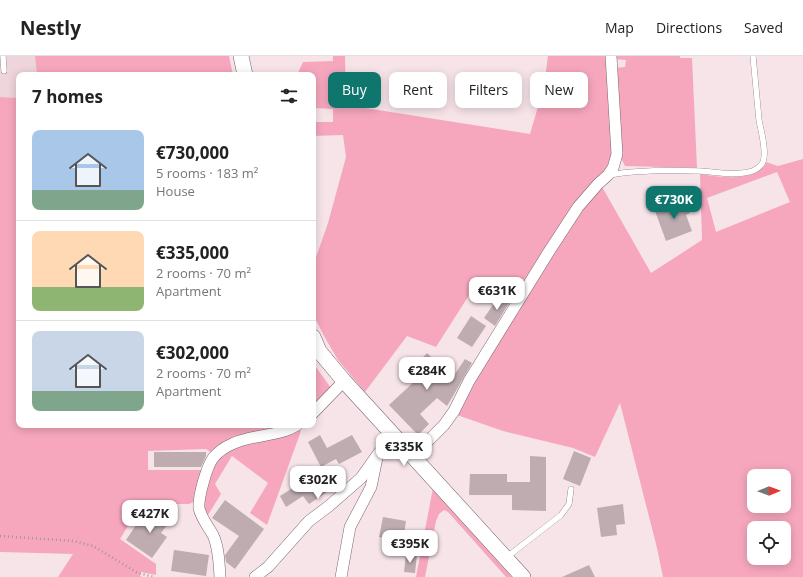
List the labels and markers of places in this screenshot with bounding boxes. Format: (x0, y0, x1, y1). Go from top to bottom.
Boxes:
pin: €730K (646, 186, 702, 220)
pin: €631K (469, 277, 525, 311)
pin: €284K (399, 357, 455, 391)
pin: €335K (376, 433, 432, 467)
pin: €302K (290, 466, 346, 500)
pin: €427K (122, 500, 178, 534)
pin: €395K (382, 530, 438, 564)

